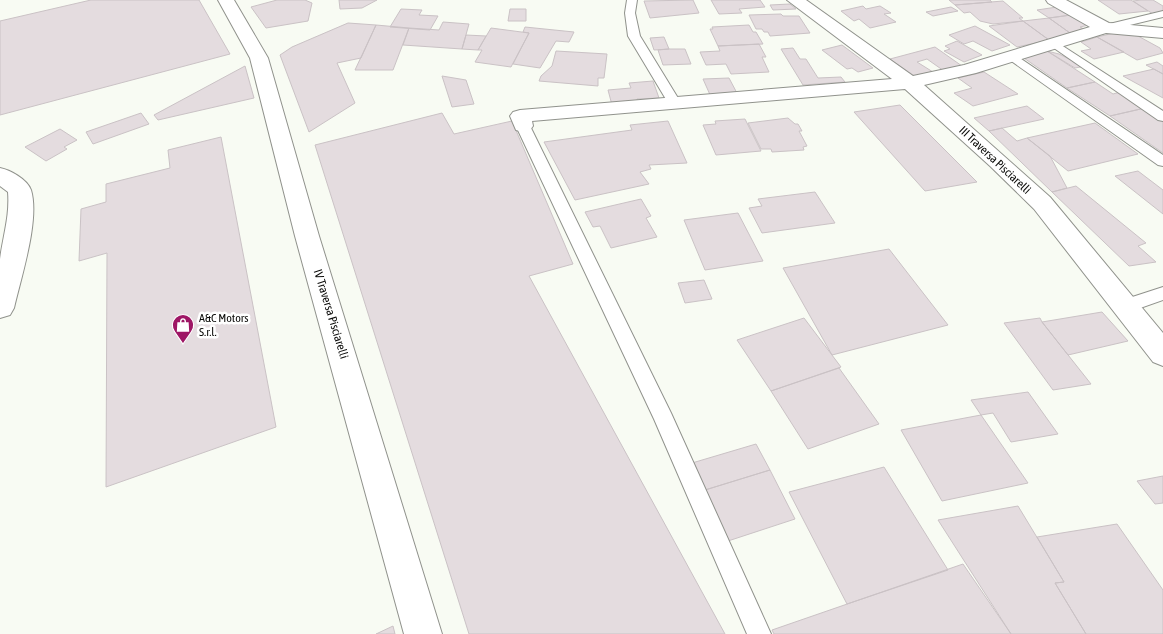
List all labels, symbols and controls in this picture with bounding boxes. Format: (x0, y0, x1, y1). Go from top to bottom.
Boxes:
street label: III Traversa Pisciarelli (956, 123, 1034, 197)
street label: IV Traversa Pisciarelli (311, 268, 351, 360)
place label: A&C Motors S.r.l. (199, 311, 249, 339)
shop icon: A&C Motors S.r.l. (171, 313, 195, 344)

